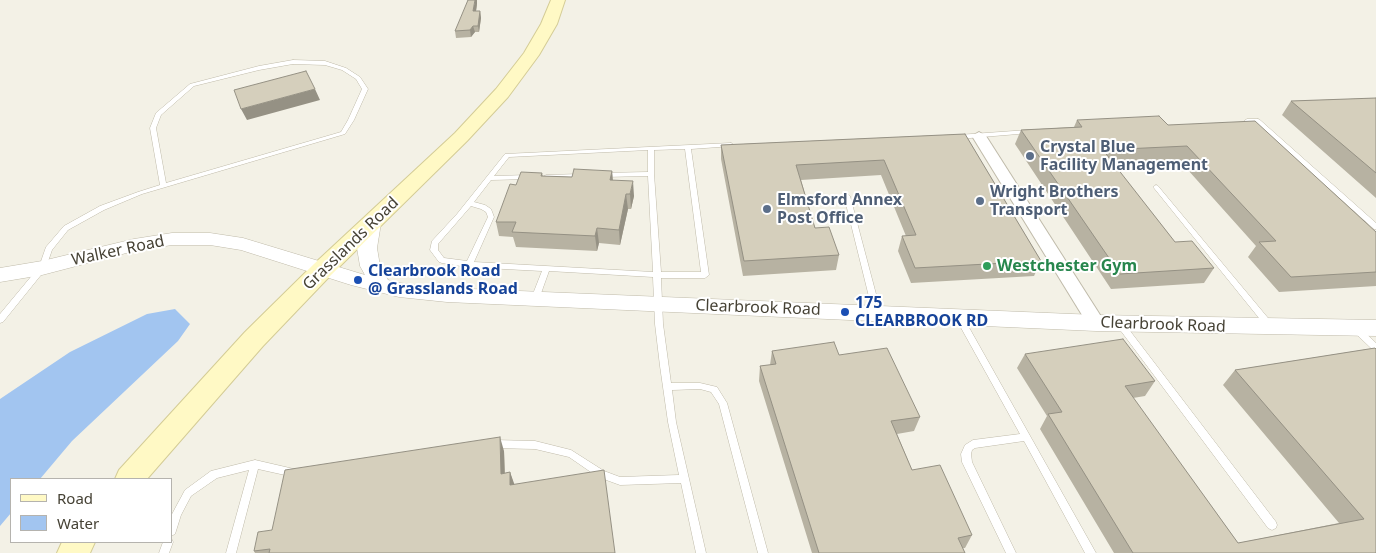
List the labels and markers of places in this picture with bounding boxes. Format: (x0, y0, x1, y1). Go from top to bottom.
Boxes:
place label: Crystal Blue Facility Management (1040, 137, 1208, 175)
marker: Crystal Blue Facility Management (1024, 150, 1036, 162)
place label: Wright Brothers Transport (990, 182, 1118, 220)
place label: Elmsford Annex Post Office (777, 190, 902, 228)
marker: Wright Brothers Transport (974, 195, 986, 207)
marker: Elmsford Annex Post Office (761, 203, 773, 215)
place label: Westchester Gym (997, 256, 1137, 276)
marker: Westchester Gym (981, 260, 993, 272)
place label: Clearbrook Road @ Grasslands Road (368, 261, 518, 299)
marker: Clearbrook Road @ Grasslands Road (352, 274, 364, 286)
place label: 175 CLEARBROOK RD (855, 293, 988, 331)
marker: 175 CLEARBROOK RD (839, 306, 851, 318)

